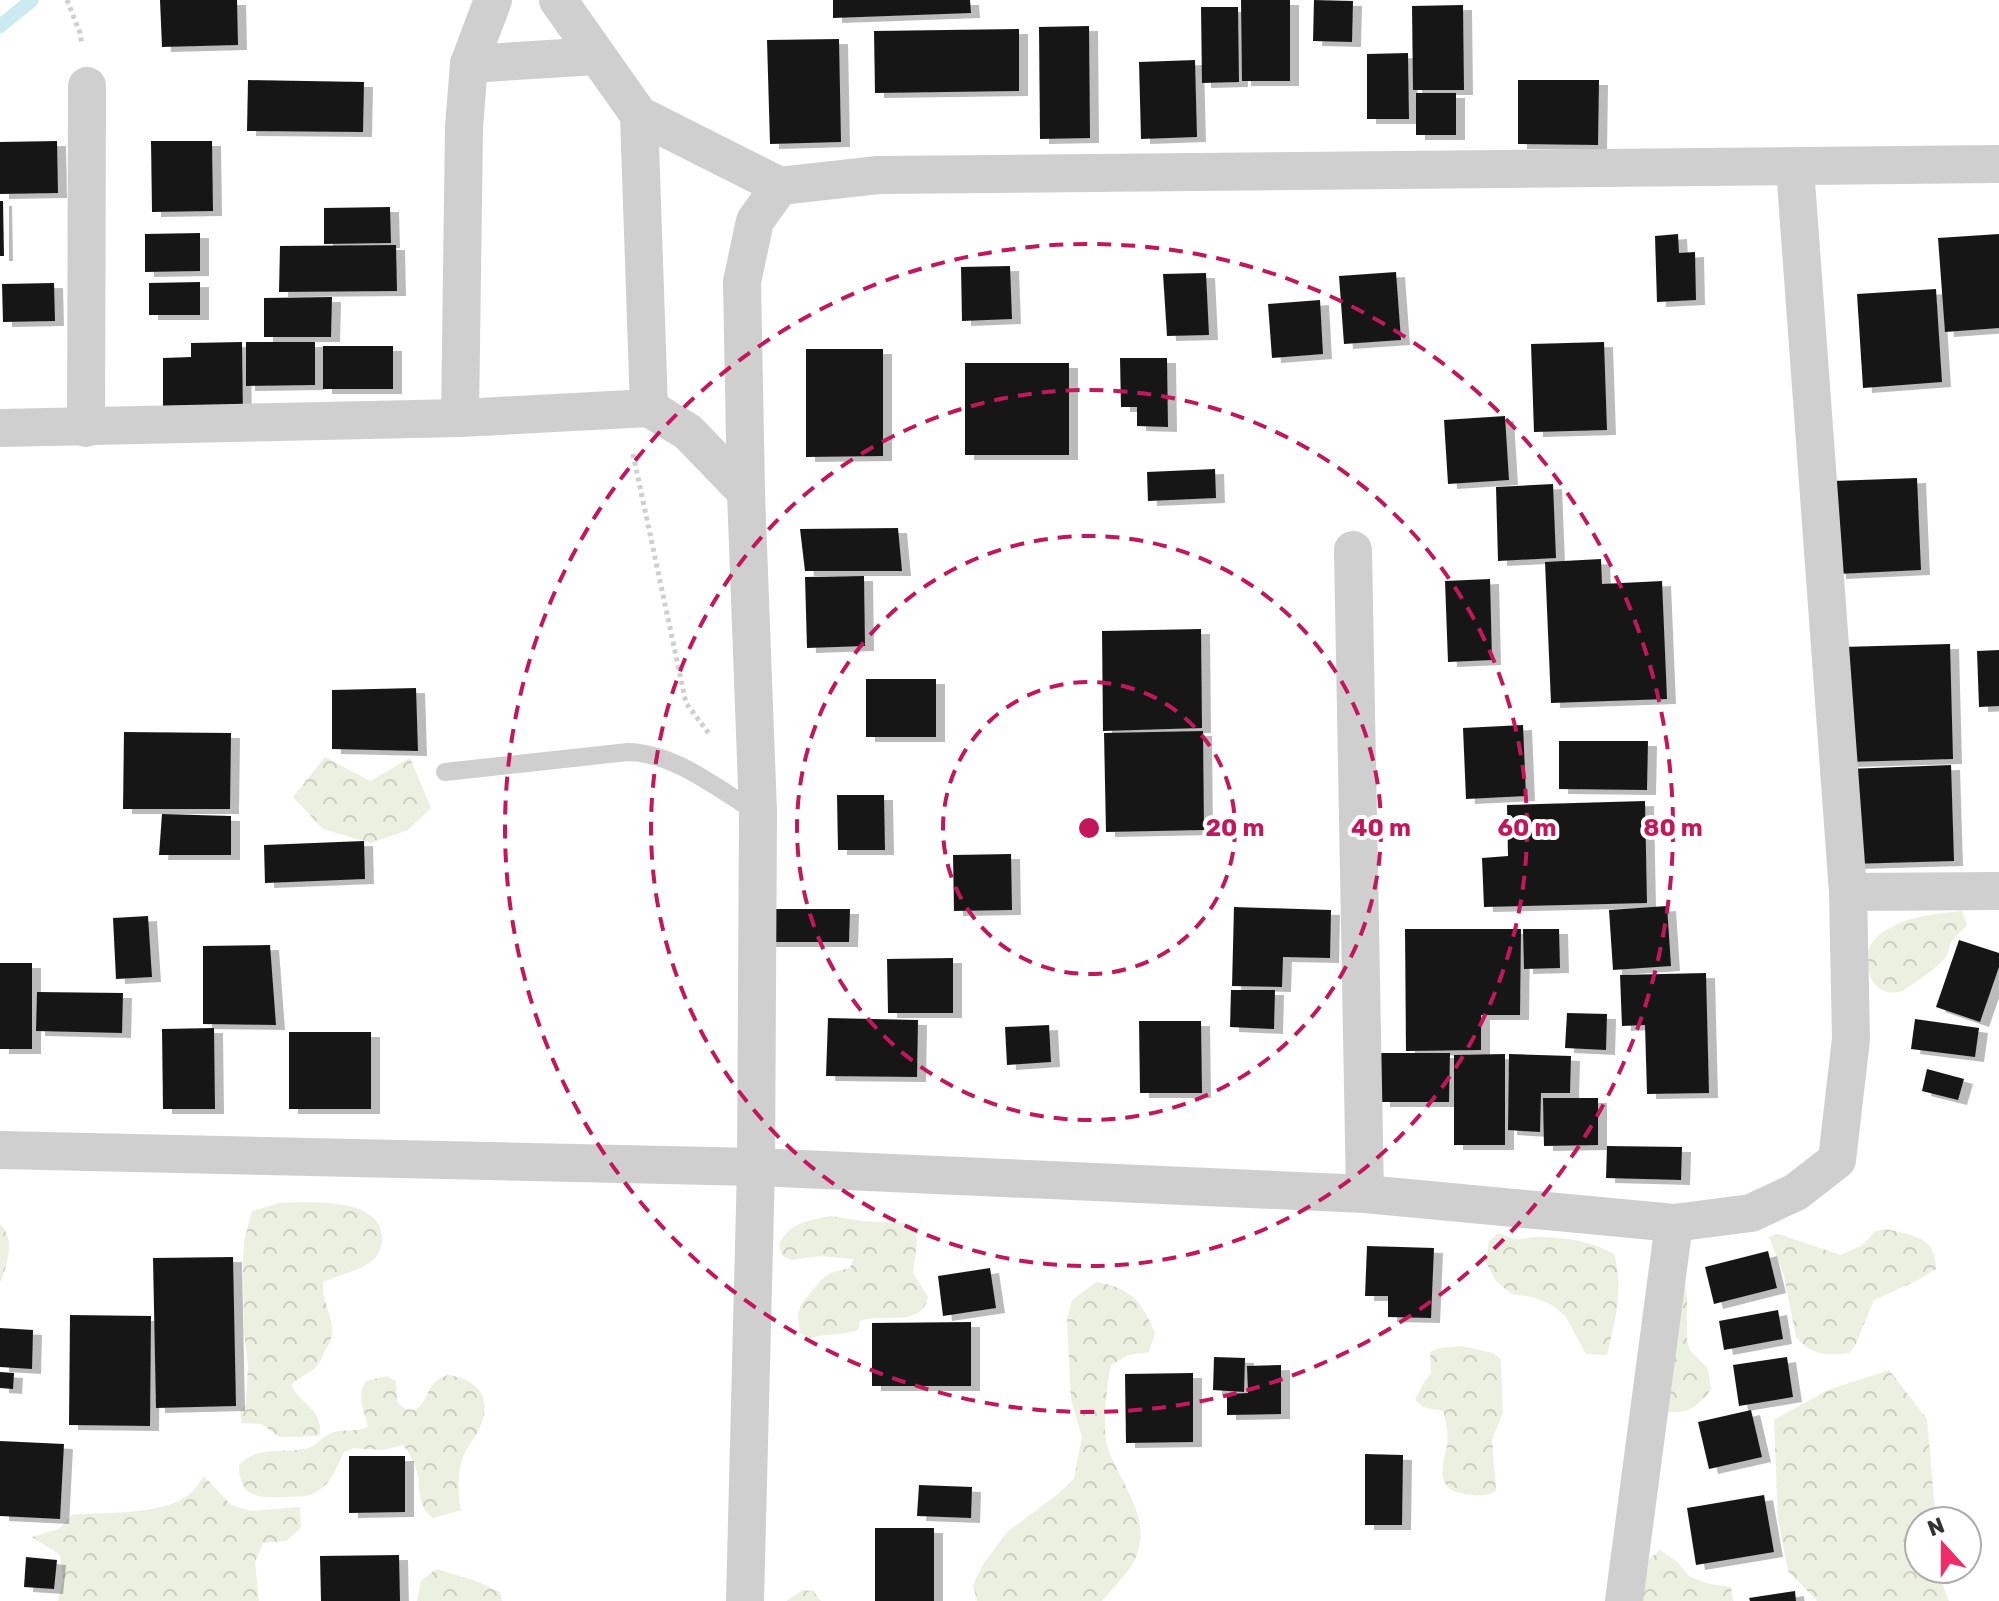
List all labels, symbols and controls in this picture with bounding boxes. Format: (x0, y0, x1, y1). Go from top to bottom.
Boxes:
centre of rings (1075, 814, 1103, 842)
text: 20 m (1205, 814, 1265, 842)
text: 40 m (1351, 814, 1411, 842)
text: 60 m (1497, 814, 1557, 842)
text: 80 m (1643, 814, 1703, 842)
north arrow (1903, 1505, 1983, 1585)
text: N (1924, 1511, 1948, 1542)

